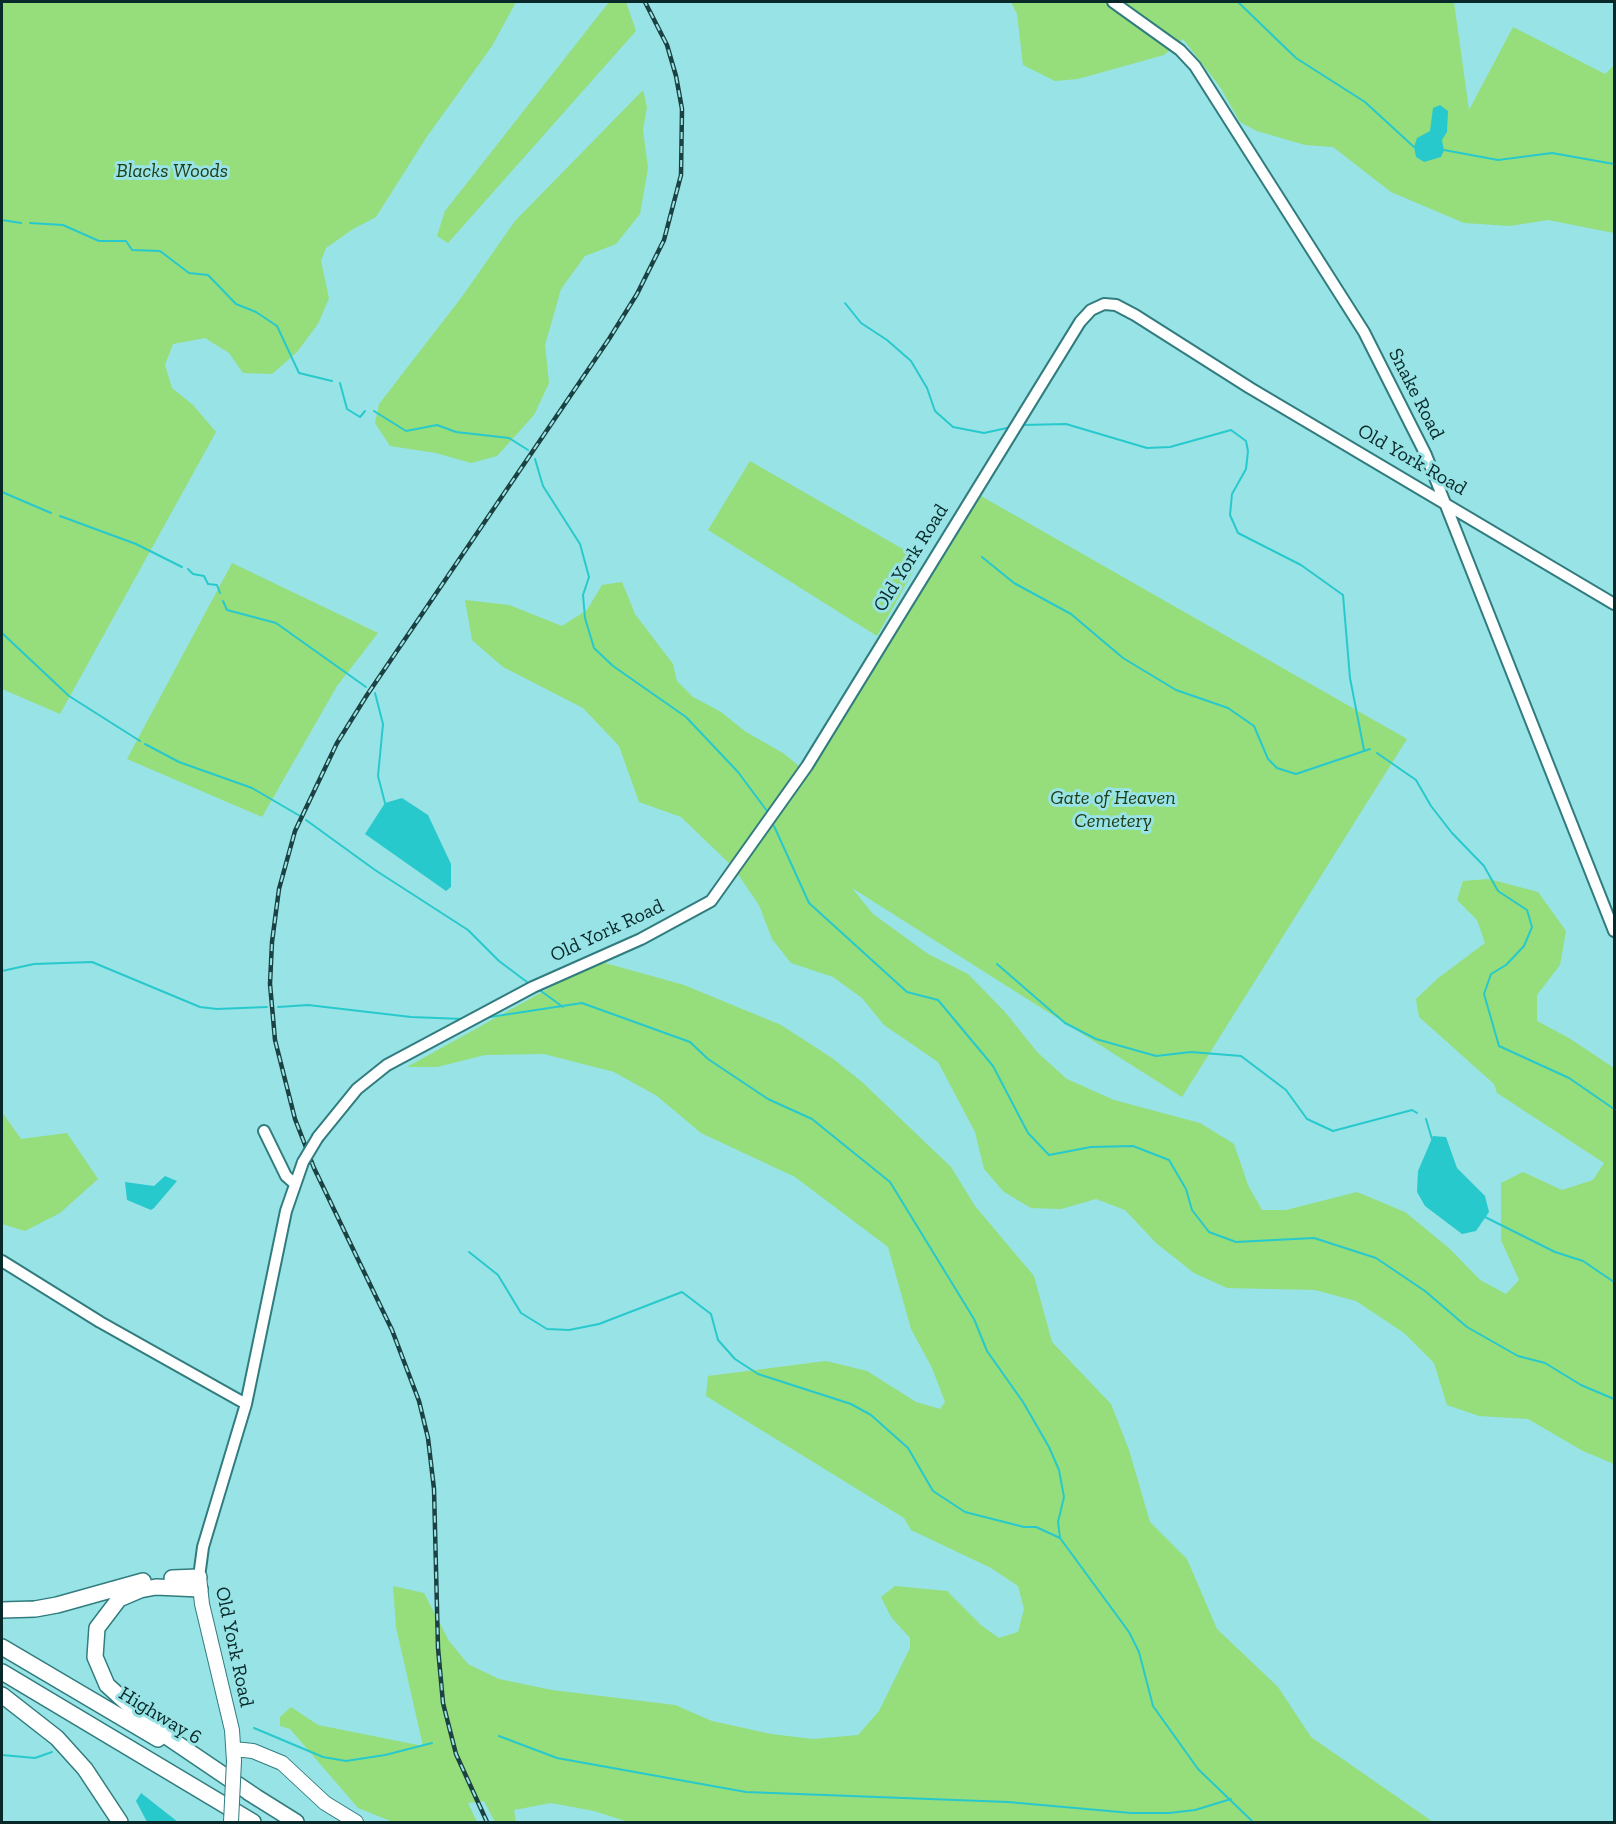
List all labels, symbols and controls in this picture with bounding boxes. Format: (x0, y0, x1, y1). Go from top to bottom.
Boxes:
park label: Blacks Woods (116, 159, 228, 183)
street label: Snake Road (1383, 345, 1449, 443)
street label: Old York Road (1353, 419, 1471, 501)
street label: Old York Road (868, 500, 954, 616)
park label: Gate of Heaven Cemetery (1050, 786, 1176, 833)
street label: Old York Road (546, 894, 668, 968)
street label: Old York Road (210, 1585, 258, 1709)
street label: Highway 6 (114, 1682, 206, 1750)

